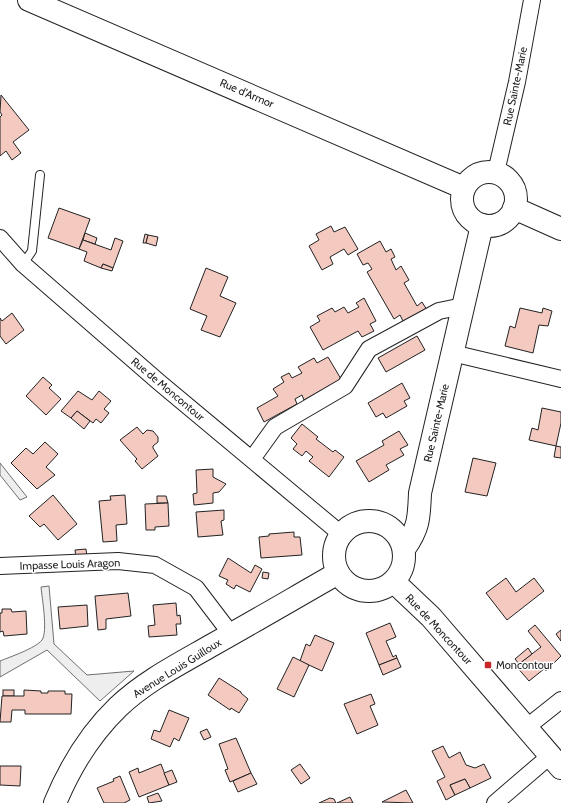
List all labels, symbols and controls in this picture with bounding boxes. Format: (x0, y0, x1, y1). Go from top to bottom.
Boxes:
street label: Rue Sainte-Marie (500, 45, 530, 127)
street label: Rue d'Armor (218, 75, 277, 111)
street label: Rue de Moncontour (128, 354, 208, 424)
street label: Rue Sainte-Marie (420, 382, 452, 464)
street label: Impasse Louis Aragon (19, 555, 121, 573)
street label: Rue de Moncontour (403, 591, 476, 668)
street label: Avenue Louis Guilloux (130, 635, 224, 701)
place label: Moncontour (496, 658, 554, 672)
marker: Moncontour (483, 660, 493, 670)

